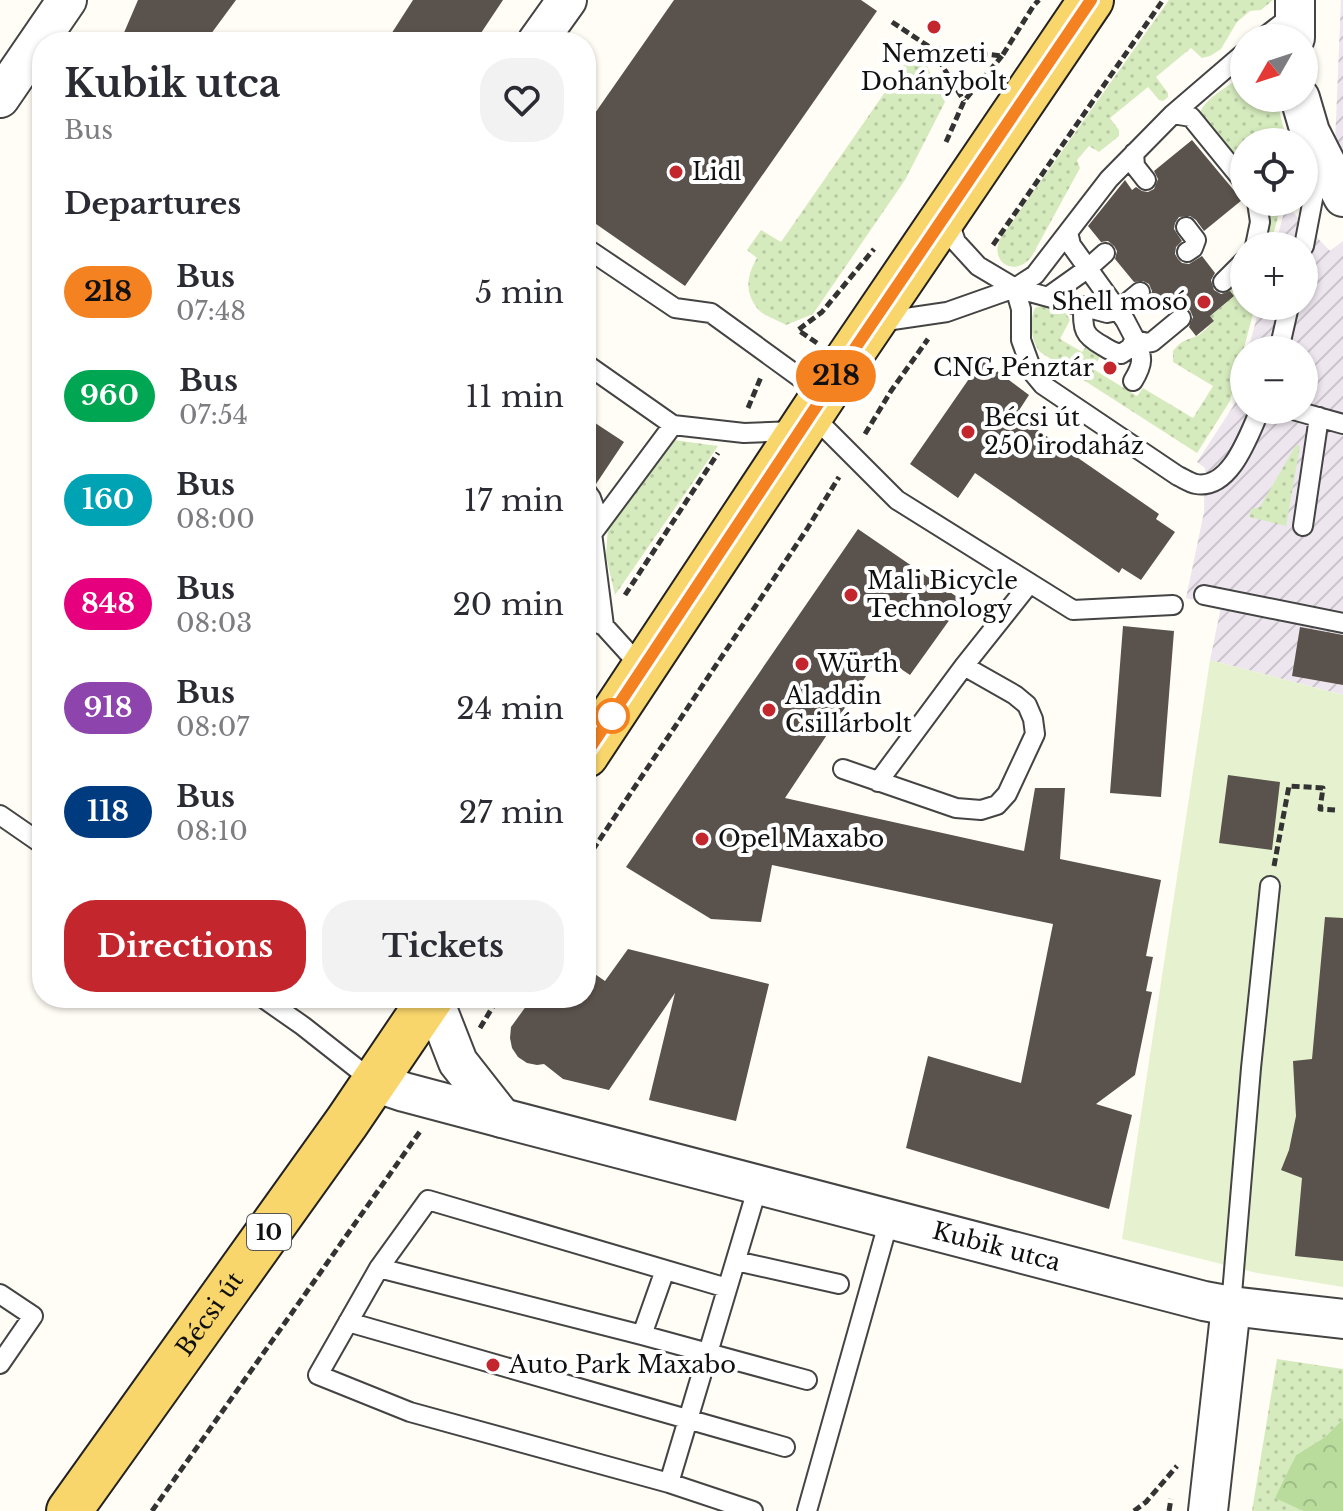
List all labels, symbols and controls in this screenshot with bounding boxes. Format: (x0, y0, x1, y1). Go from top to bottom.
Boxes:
marker: Nemzeti Dohánybolt (925, 18, 943, 36)
north arrow (1230, 24, 1318, 112)
map controls (1230, 24, 1318, 424)
place label: Nemzeti Dohánybolt (861, 39, 1007, 96)
button: heart (480, 58, 564, 142)
text: Kubik utca (64, 60, 281, 107)
text: Bus (64, 114, 113, 146)
button: locate (1230, 128, 1318, 216)
place label: Lidl (692, 157, 742, 186)
marker: Lidl (667, 163, 685, 181)
text: Departures (64, 185, 241, 222)
button: + (1230, 232, 1318, 320)
text: Bus (176, 258, 235, 295)
text: 218 (84, 274, 132, 309)
text: 5 min (475, 274, 564, 311)
place label: Shell mosó (1052, 287, 1188, 316)
marker: Shell mosó (1195, 293, 1213, 311)
text: 07:48 (176, 295, 246, 327)
button: − (1230, 336, 1318, 424)
line badge: 218 (790, 350, 882, 402)
place label: CNG Pénztár (933, 353, 1095, 382)
text: 218 (812, 358, 860, 393)
marker: CNG Pénztár (1101, 359, 1119, 377)
text: Bus (179, 362, 238, 399)
text: 960 (80, 378, 139, 413)
text: 11 min (466, 378, 564, 415)
text: 07:54 (179, 399, 248, 431)
place label: Bécsi út 250 irodaház (984, 403, 1144, 460)
marker: Bécsi út 250 irodaház (959, 423, 977, 441)
text: Bus (176, 466, 235, 503)
text: 160 (82, 482, 134, 517)
text: 17 min (464, 482, 564, 519)
text: 08:00 (176, 503, 255, 535)
place label: Mali Bicycle Technology (867, 566, 1018, 623)
text: Bus (176, 570, 235, 607)
text: 848 (81, 586, 135, 621)
text: 20 min (452, 586, 564, 623)
marker: Mali Bicycle Technology (842, 586, 860, 604)
text: 08:03 (176, 607, 252, 639)
place label: Würth (817, 649, 899, 678)
marker: Würth (793, 655, 811, 673)
text: Bus (176, 674, 235, 711)
place label: Aladdin Csillárbolt (784, 681, 912, 738)
text: 918 (84, 690, 132, 725)
text: 24 min (456, 690, 564, 727)
unlabelled marker (595, 699, 629, 733)
marker: Aladdin Csillárbolt (760, 701, 778, 719)
text: 08:07 (176, 711, 249, 743)
text: Bus (176, 778, 235, 815)
text: 118 (87, 794, 129, 829)
text: 27 min (459, 794, 564, 831)
text: 08:10 (176, 815, 248, 847)
place label: Opel Maxabo (718, 824, 884, 853)
marker: Opel Maxabo (693, 830, 711, 848)
button: Directions (64, 900, 306, 992)
button: Tickets (322, 900, 564, 992)
road number: 10 (247, 1214, 291, 1250)
street label: Kubik utca (929, 1216, 1064, 1277)
street label: Bécsi út (170, 1266, 249, 1361)
place label: Auto Park Maxabo (508, 1350, 736, 1379)
marker: Auto Park Maxabo (484, 1356, 502, 1374)

